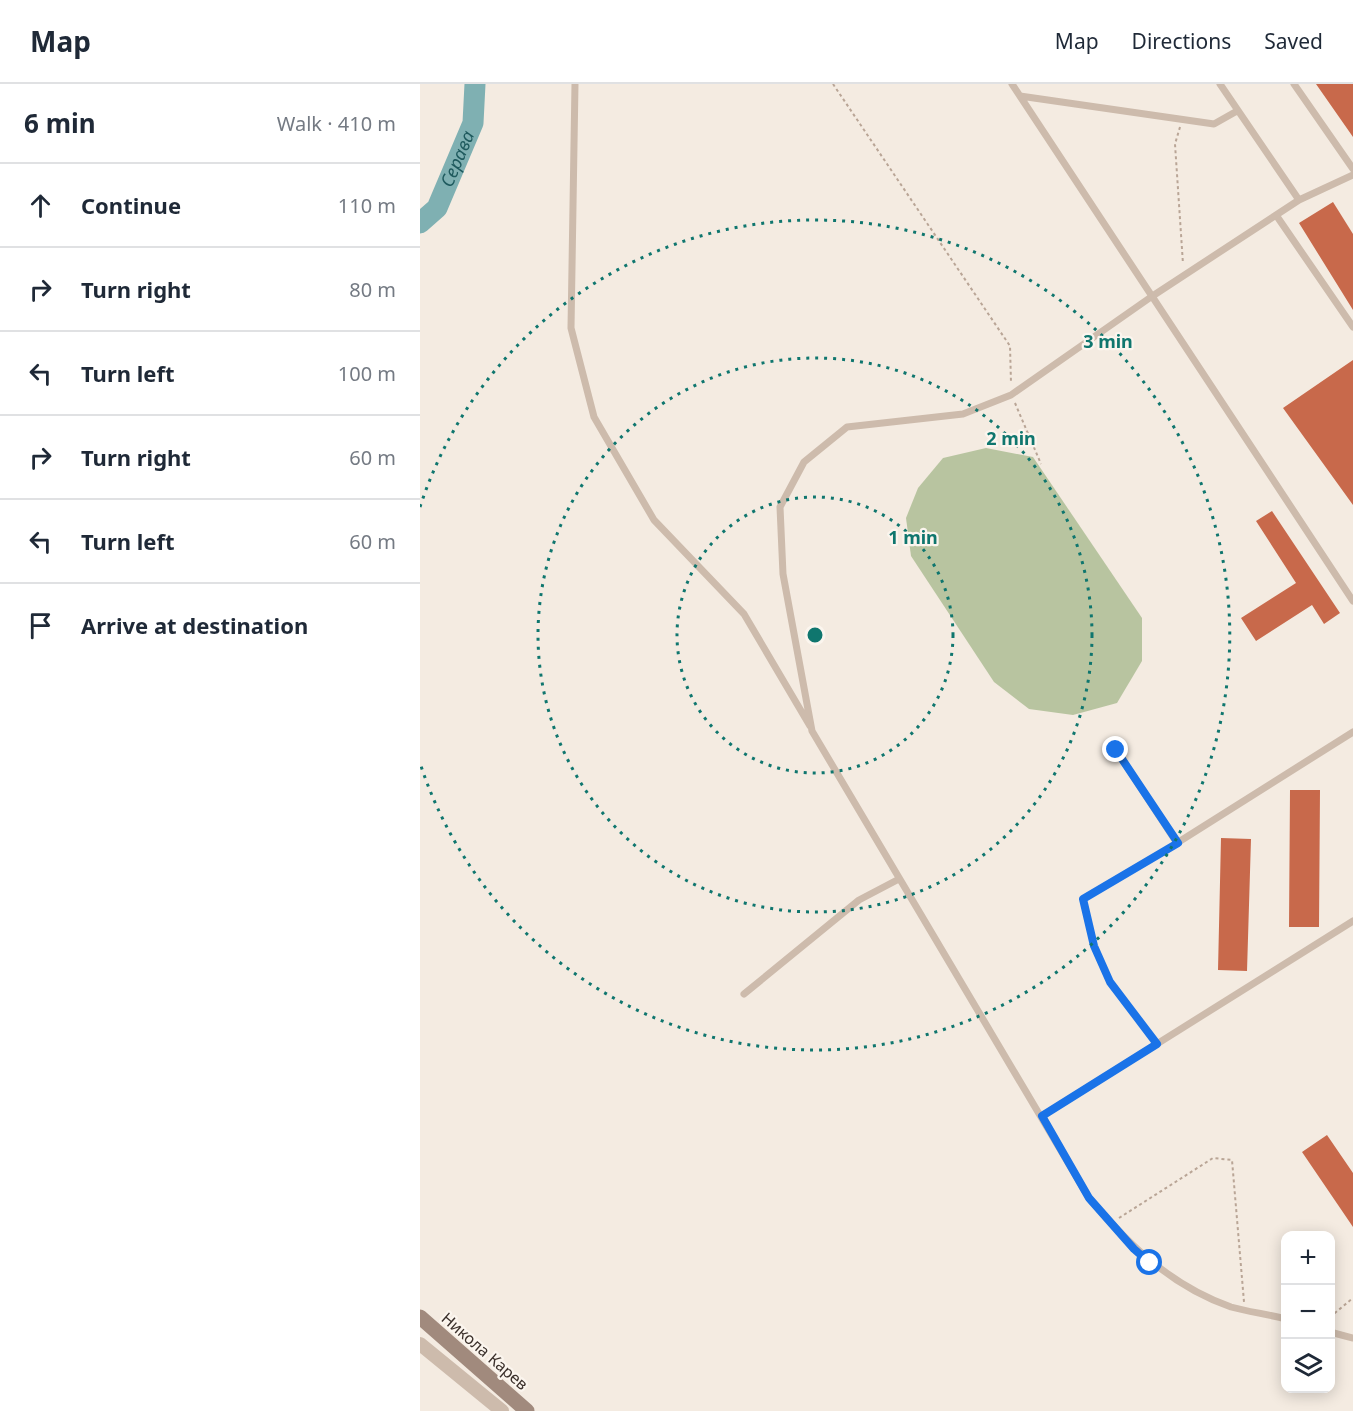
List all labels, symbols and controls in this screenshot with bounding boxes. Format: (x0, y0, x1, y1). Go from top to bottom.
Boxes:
text: Map (30, 22, 91, 60)
text: Map (1055, 27, 1099, 55)
text: Directions (1132, 27, 1231, 55)
text: Saved (1264, 27, 1323, 55)
text: 6 min (24, 105, 96, 141)
text: Walk · 410 m (277, 110, 396, 137)
water label: Серава (434, 127, 479, 190)
icon: ahead (24, 189, 57, 222)
text: Continue (81, 190, 181, 220)
text: 110 m (338, 192, 396, 219)
icon: right (24, 273, 57, 306)
text: Turn right (81, 274, 191, 304)
text: 80 m (349, 276, 396, 303)
text: 3 min (1083, 329, 1133, 353)
icon: left (24, 357, 57, 390)
text: Turn left (81, 358, 175, 388)
text: 100 m (338, 360, 396, 387)
text: 2 min (986, 426, 1036, 450)
icon: right (24, 441, 57, 474)
text: Turn right (81, 442, 191, 472)
text: 60 m (349, 444, 396, 471)
icon: left (24, 525, 57, 558)
text: 1 min (888, 525, 938, 549)
text: Turn left (81, 526, 175, 556)
text: 60 m (349, 528, 396, 555)
icon: arrive (24, 609, 57, 642)
text: Arrive at destination (81, 610, 308, 640)
centre of rings (805, 625, 825, 645)
route end (1102, 736, 1128, 762)
map controls (1281, 1231, 1335, 1393)
button: + (1281, 1231, 1335, 1285)
route start (1136, 1249, 1162, 1275)
button: − (1281, 1285, 1335, 1339)
street label: Никола Карев (437, 1307, 533, 1395)
button: layers (1281, 1339, 1335, 1393)

